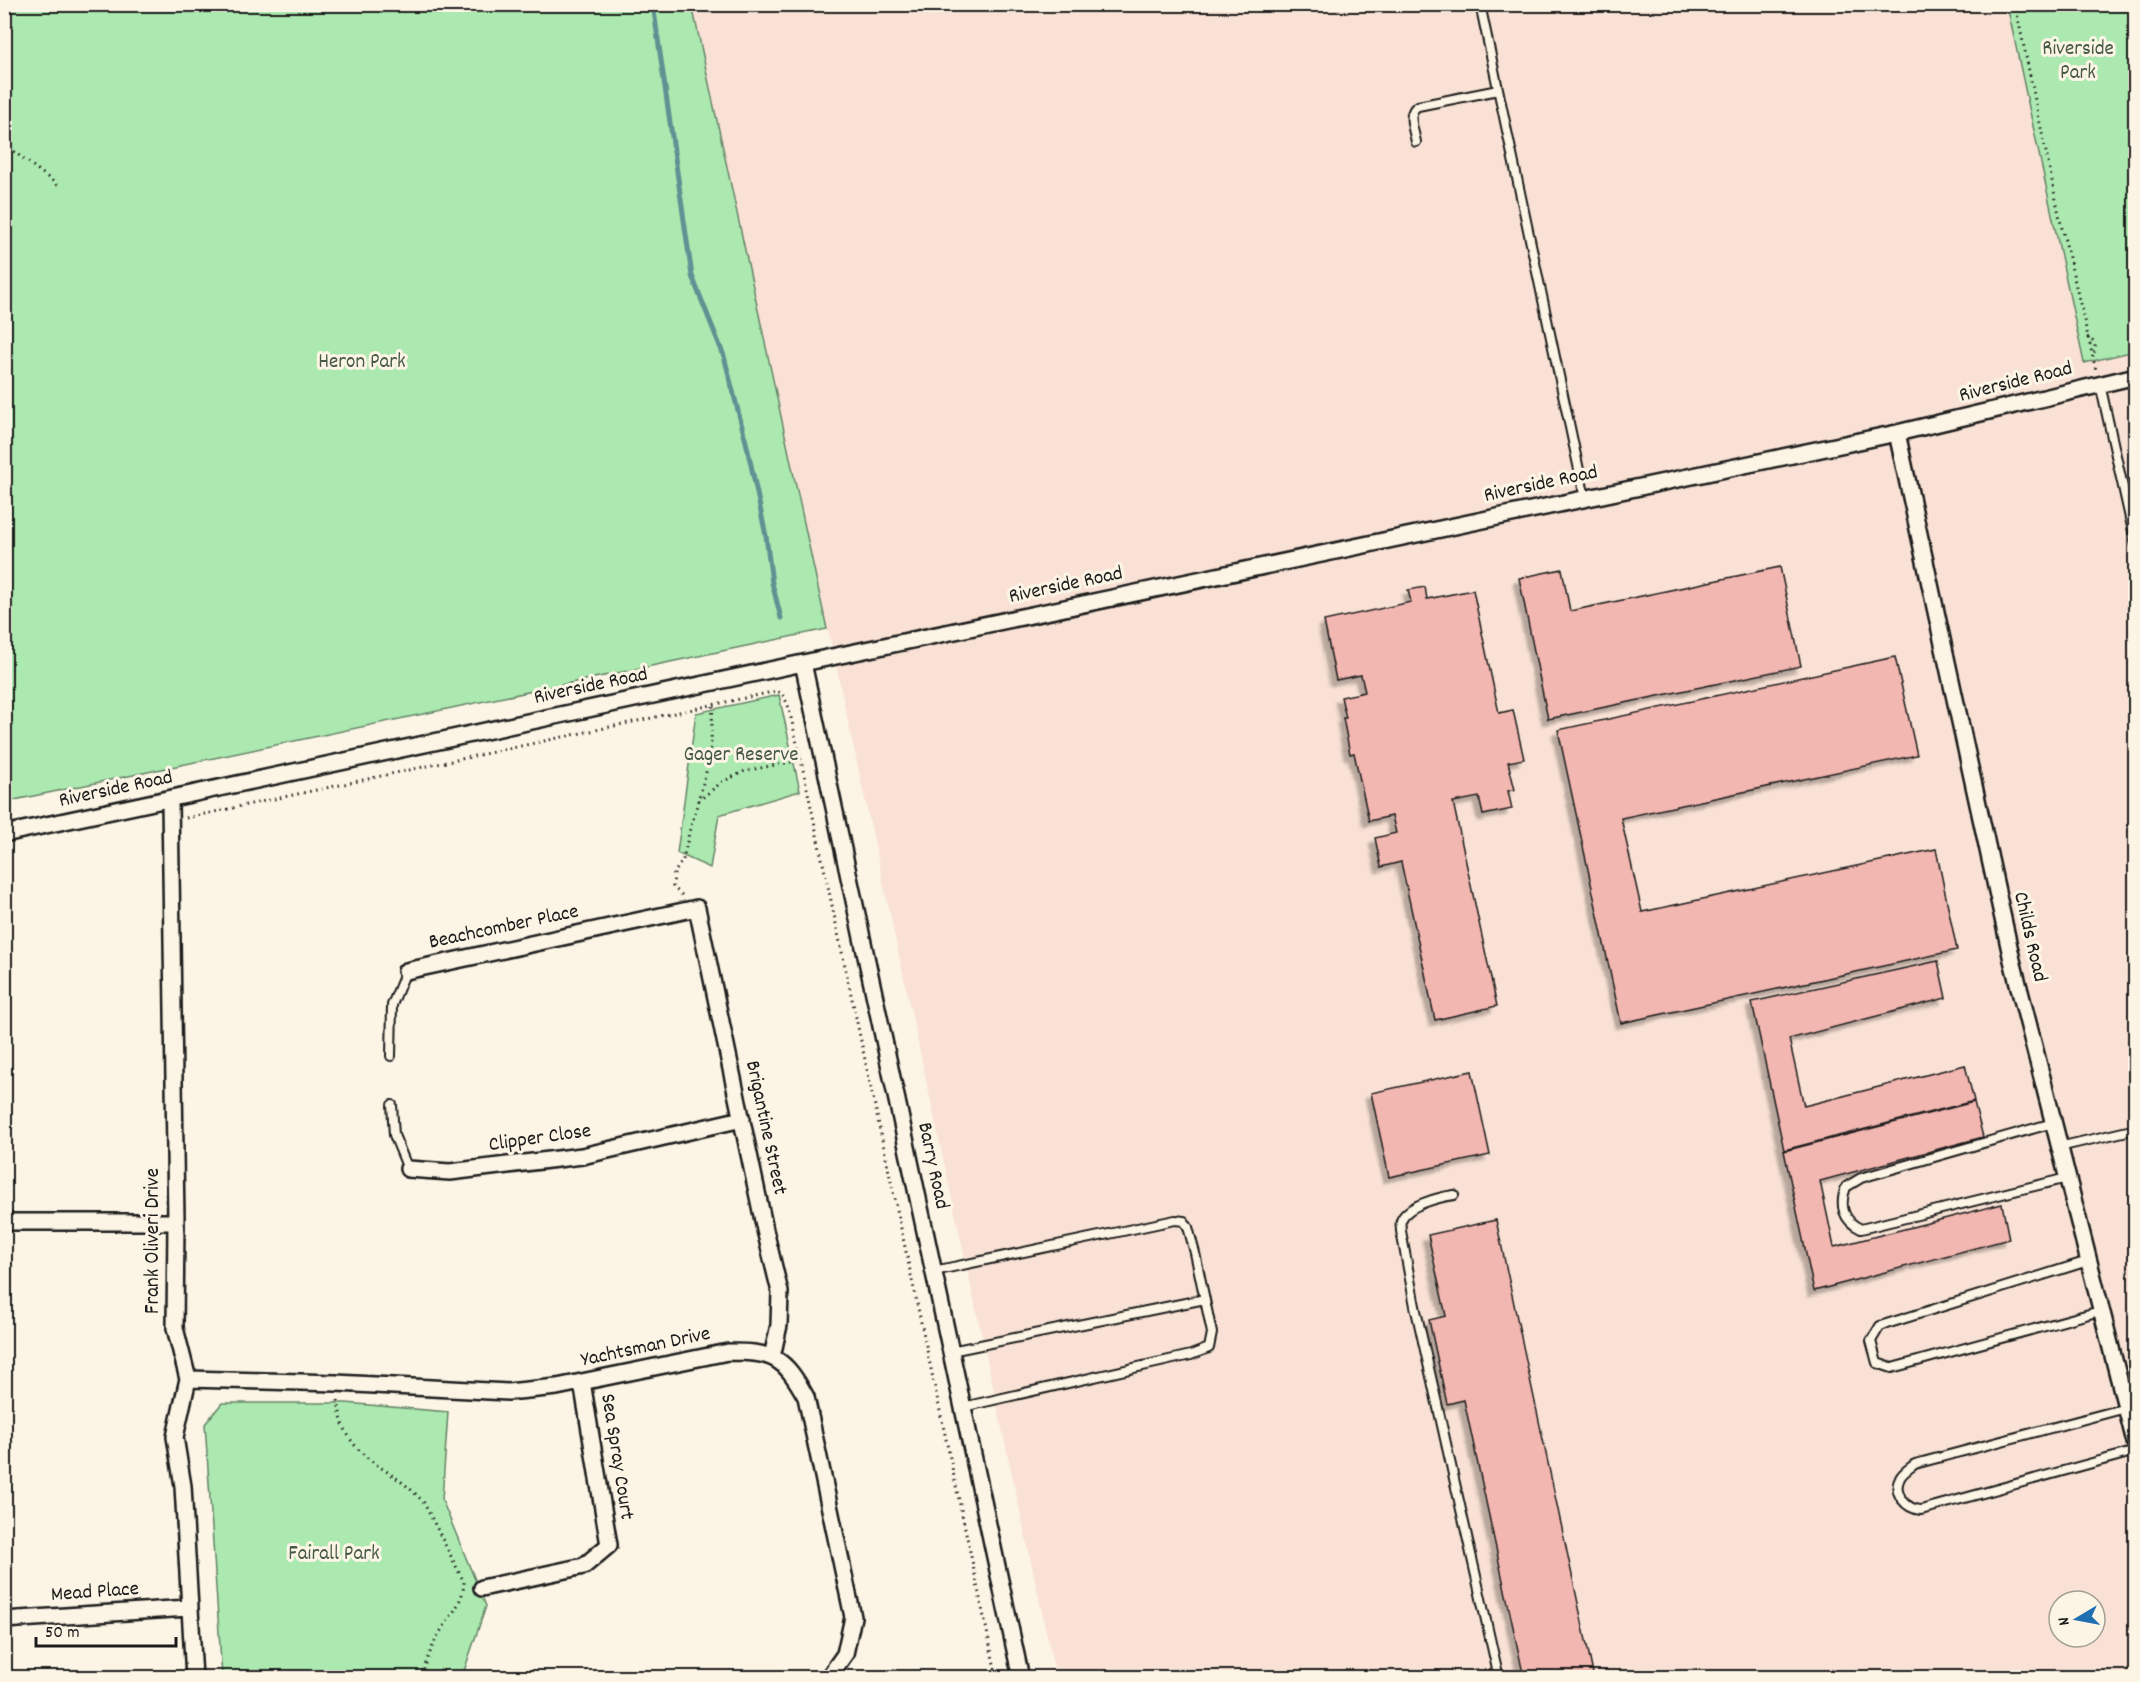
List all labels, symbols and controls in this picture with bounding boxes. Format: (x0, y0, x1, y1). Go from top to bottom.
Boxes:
park label: Riverside Park (2042, 35, 2114, 89)
park label: Heron Park (318, 348, 406, 378)
street label: Riverside Road (1956, 354, 2076, 412)
street label: Riverside Road (1481, 458, 1601, 512)
street label: Riverside Road (1006, 559, 1126, 613)
street label: Riverside Road (531, 660, 651, 714)
park label: Gager Reserve (684, 741, 798, 771)
street label: Riverside Road (56, 763, 176, 817)
street label: Childs Road (2004, 889, 2054, 985)
street label: Beachcomber Place (426, 897, 582, 959)
street label: Brigantine Street (736, 1058, 794, 1198)
street label: Clipper Close (487, 1117, 593, 1161)
street label: Barry Road (908, 1120, 956, 1212)
street label: Frank Oliveri Drive (139, 1168, 169, 1314)
street label: Yachtsman Drive (579, 1320, 713, 1376)
street label: Sea Spray Court (591, 1392, 641, 1522)
park label: Fairall Park (288, 1540, 380, 1570)
street label: Mead Place (50, 1575, 140, 1611)
north arrow (2047, 1589, 2107, 1649)
scale bar (36, 1610, 176, 1648)
text: N (2053, 1615, 2077, 1627)
text: 50 m (45, 1621, 80, 1646)

